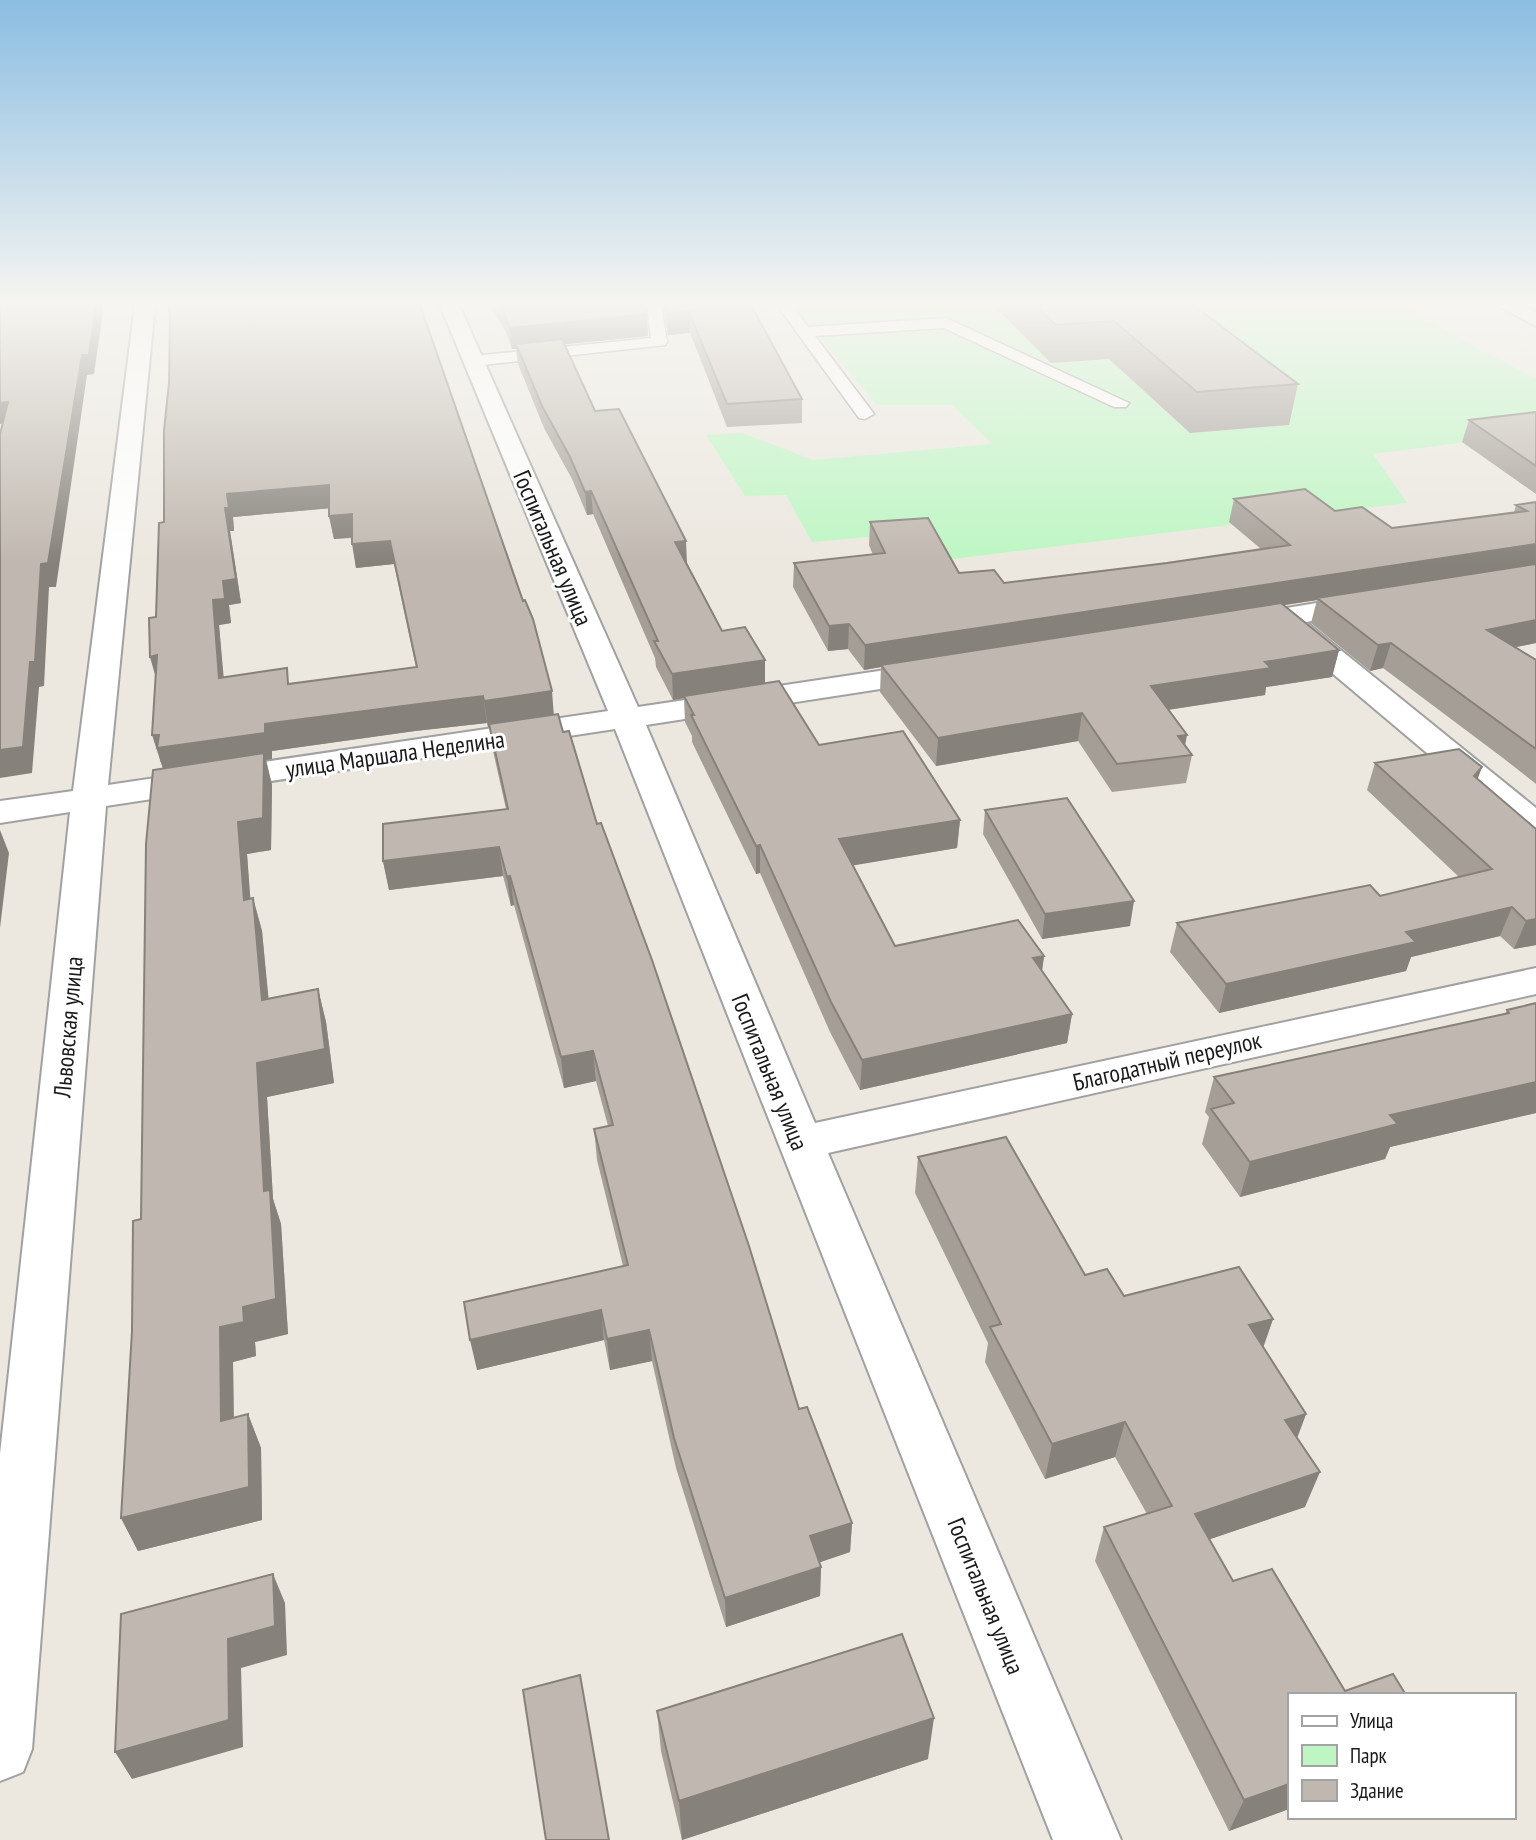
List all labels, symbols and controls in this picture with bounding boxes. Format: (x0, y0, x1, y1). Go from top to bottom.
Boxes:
street label: Госпитальная улица (506, 466, 600, 630)
street label: улица Маршала Неделина (284, 723, 506, 785)
street label: Львовская улица (46, 955, 90, 1100)
street label: Госпитальная улица (725, 989, 815, 1155)
street label: Благодатный переулок (1070, 1024, 1265, 1098)
street label: Госпитальная улица (941, 1513, 1031, 1679)
legend (1288, 1693, 1515, 1819)
text: Улица (1350, 1707, 1393, 1734)
text: Парк (1350, 1742, 1387, 1769)
text: Здание (1350, 1777, 1404, 1804)

